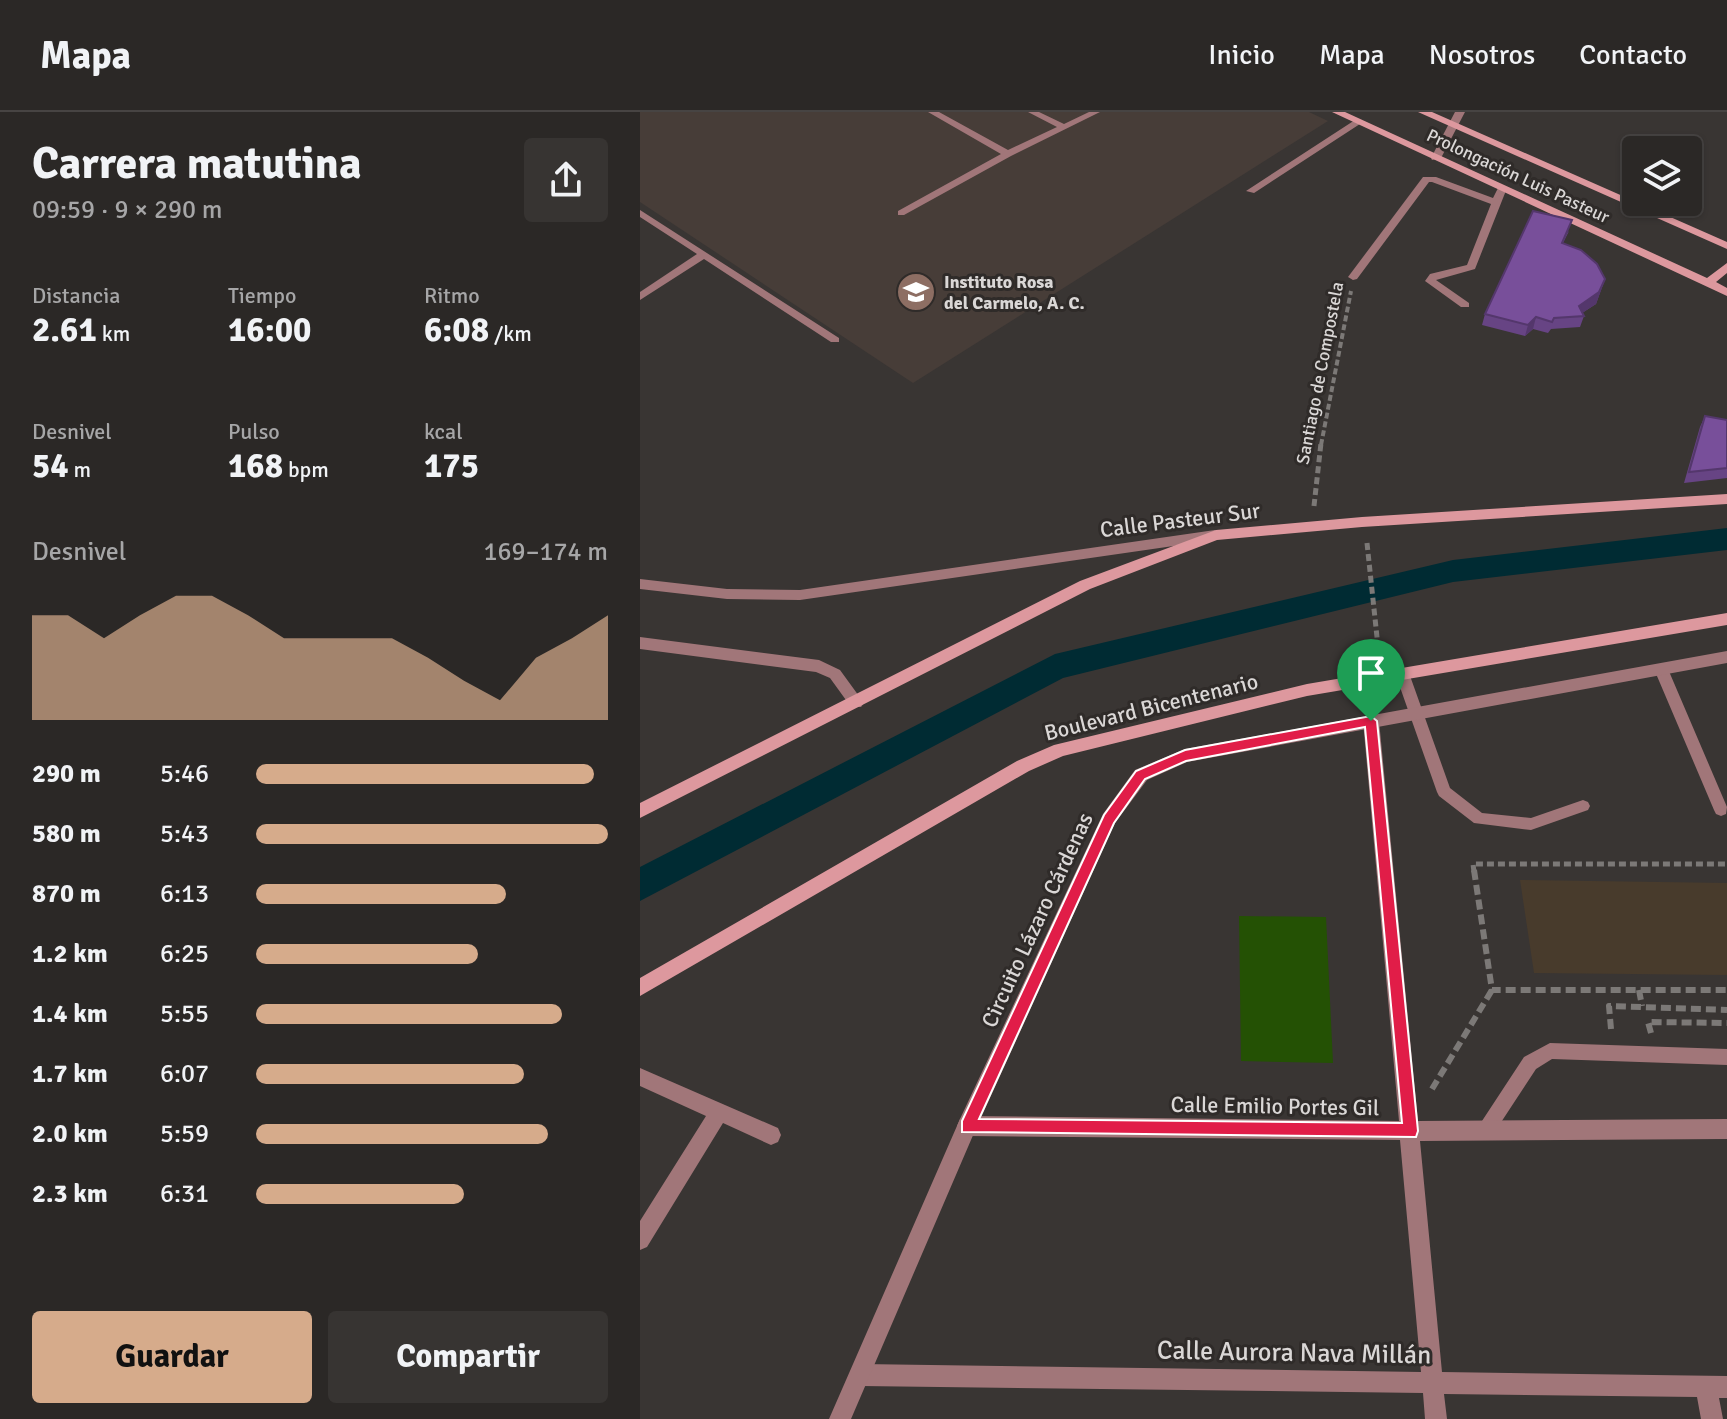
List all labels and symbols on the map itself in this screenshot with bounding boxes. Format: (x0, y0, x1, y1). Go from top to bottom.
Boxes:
street label: Prolongación Luis Pasteur (1423, 124, 1613, 228)
school or university icon: Instituto Rosa del Carmelo, A. C. (895, 271, 937, 313)
place label: Instituto Rosa del Carmelo, A. C. (944, 271, 1085, 314)
street label: Santiago de Compostela (1292, 280, 1348, 466)
street label: Calle Pasteur Sur (1098, 497, 1262, 543)
pin (1337, 639, 1405, 721)
street label: Boulevard Bicentenario (1041, 667, 1261, 747)
street label: Circuito Lázaro Cárdenas (975, 808, 1099, 1032)
street label: Calle Emilio Portes Gil (1170, 1091, 1380, 1121)
street label: Calle Aurora Nava Millán (1157, 1335, 1431, 1371)

